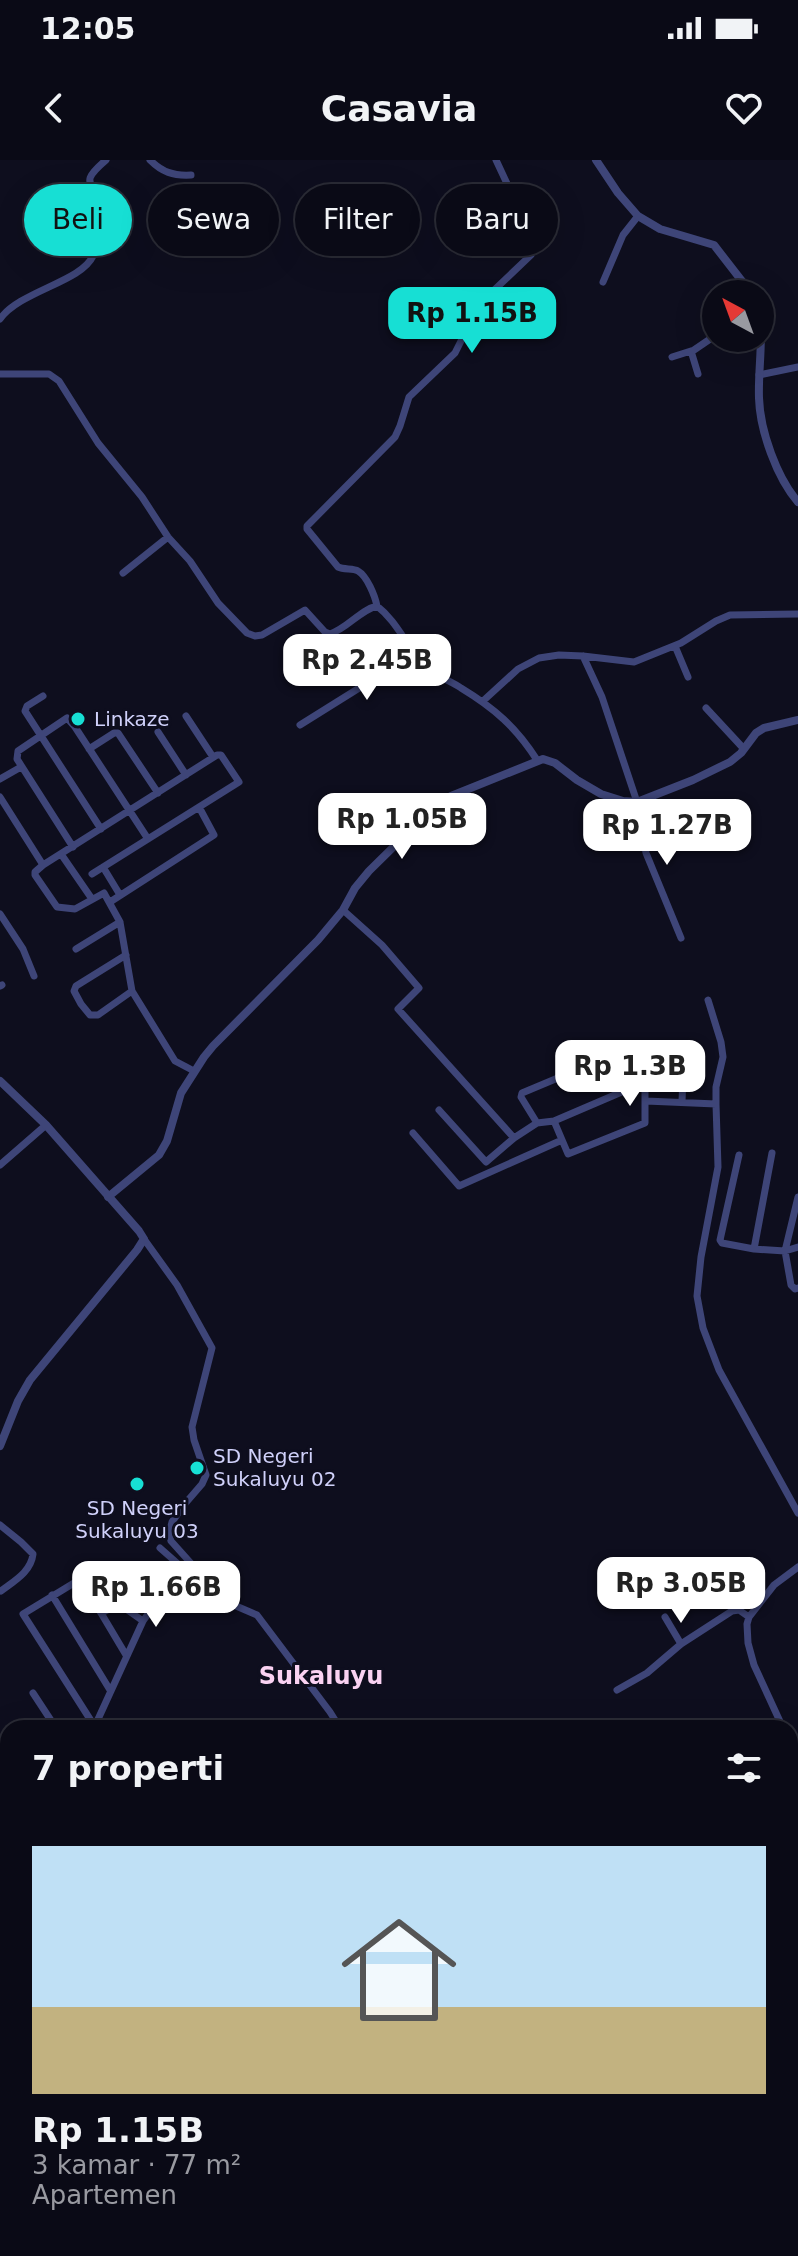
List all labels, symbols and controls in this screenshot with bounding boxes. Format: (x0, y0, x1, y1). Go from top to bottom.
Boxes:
text: 12:05 (40, 11, 136, 46)
icon: back (32, 86, 76, 130)
icon: heart (722, 86, 766, 130)
text: Casavia (321, 88, 477, 129)
chip: Beli (24, 184, 132, 256)
chip: Sewa (148, 184, 279, 256)
chip: Filter (295, 184, 420, 256)
chip: Baru (436, 184, 558, 256)
north arrow (702, 280, 774, 352)
map controls (702, 280, 774, 352)
pin: Rp 1.15B (389, 287, 555, 355)
text: Rp 1.15B (406, 298, 538, 328)
pin: Rp 2.45B (284, 634, 450, 702)
text: Rp 2.45B (301, 645, 433, 675)
place label: Linkaze (94, 707, 170, 731)
marker: Linkaze (69, 710, 87, 728)
pin: Rp 1.05B (319, 793, 485, 861)
pin: Rp 1.27B (584, 799, 750, 867)
text: Rp 1.05B (336, 804, 468, 834)
text: Rp 1.27B (601, 810, 733, 840)
pin: Rp 1.3B (556, 1040, 704, 1108)
text: Rp 1.3B (573, 1051, 687, 1081)
place label: SD Negeri Sukaluyu 02 (213, 1444, 336, 1491)
marker: SD Negeri Sukaluyu 02 (188, 1459, 206, 1477)
marker: SD Negeri Sukaluyu 03 (128, 1475, 146, 1493)
place label: SD Negeri Sukaluyu 03 (75, 1496, 199, 1543)
pin: Rp 3.05B (598, 1557, 764, 1625)
pin: Rp 1.66B (73, 1561, 239, 1629)
text: Rp 3.05B (615, 1568, 747, 1598)
text: Rp 1.66B (90, 1572, 222, 1602)
district label: Sukaluyu (259, 1662, 383, 1690)
icon: filters (722, 1746, 766, 1790)
text: 7 properti (32, 1748, 224, 1788)
icon: home (327, 1898, 471, 2042)
text: Rp 1.15B (32, 2110, 204, 2150)
text: 3 kamar · 77 m² (32, 2150, 241, 2180)
text: Apartemen (32, 2180, 177, 2210)

